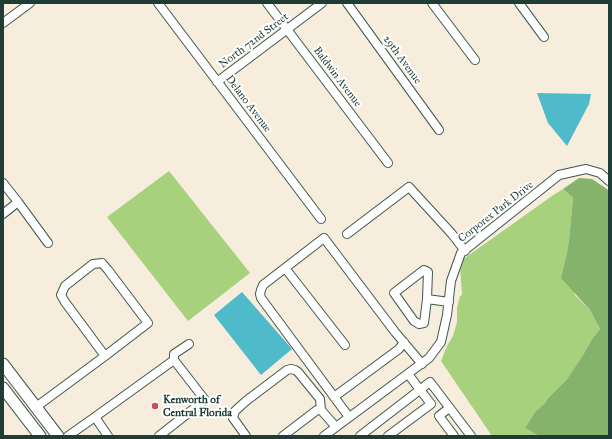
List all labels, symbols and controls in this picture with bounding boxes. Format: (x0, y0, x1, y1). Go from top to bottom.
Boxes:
street label: North 72nd Street (217, 11, 291, 71)
street label: 29th Avenue (380, 33, 424, 87)
street label: Baldwin Avenue (310, 44, 364, 110)
street label: Delano Avenue (222, 73, 274, 135)
street label: Corporex Park Drive (456, 179, 536, 245)
place label: Kenworth of Central Florida (163, 393, 232, 419)
marker: Kenworth of Central Florida (150, 401, 160, 411)

